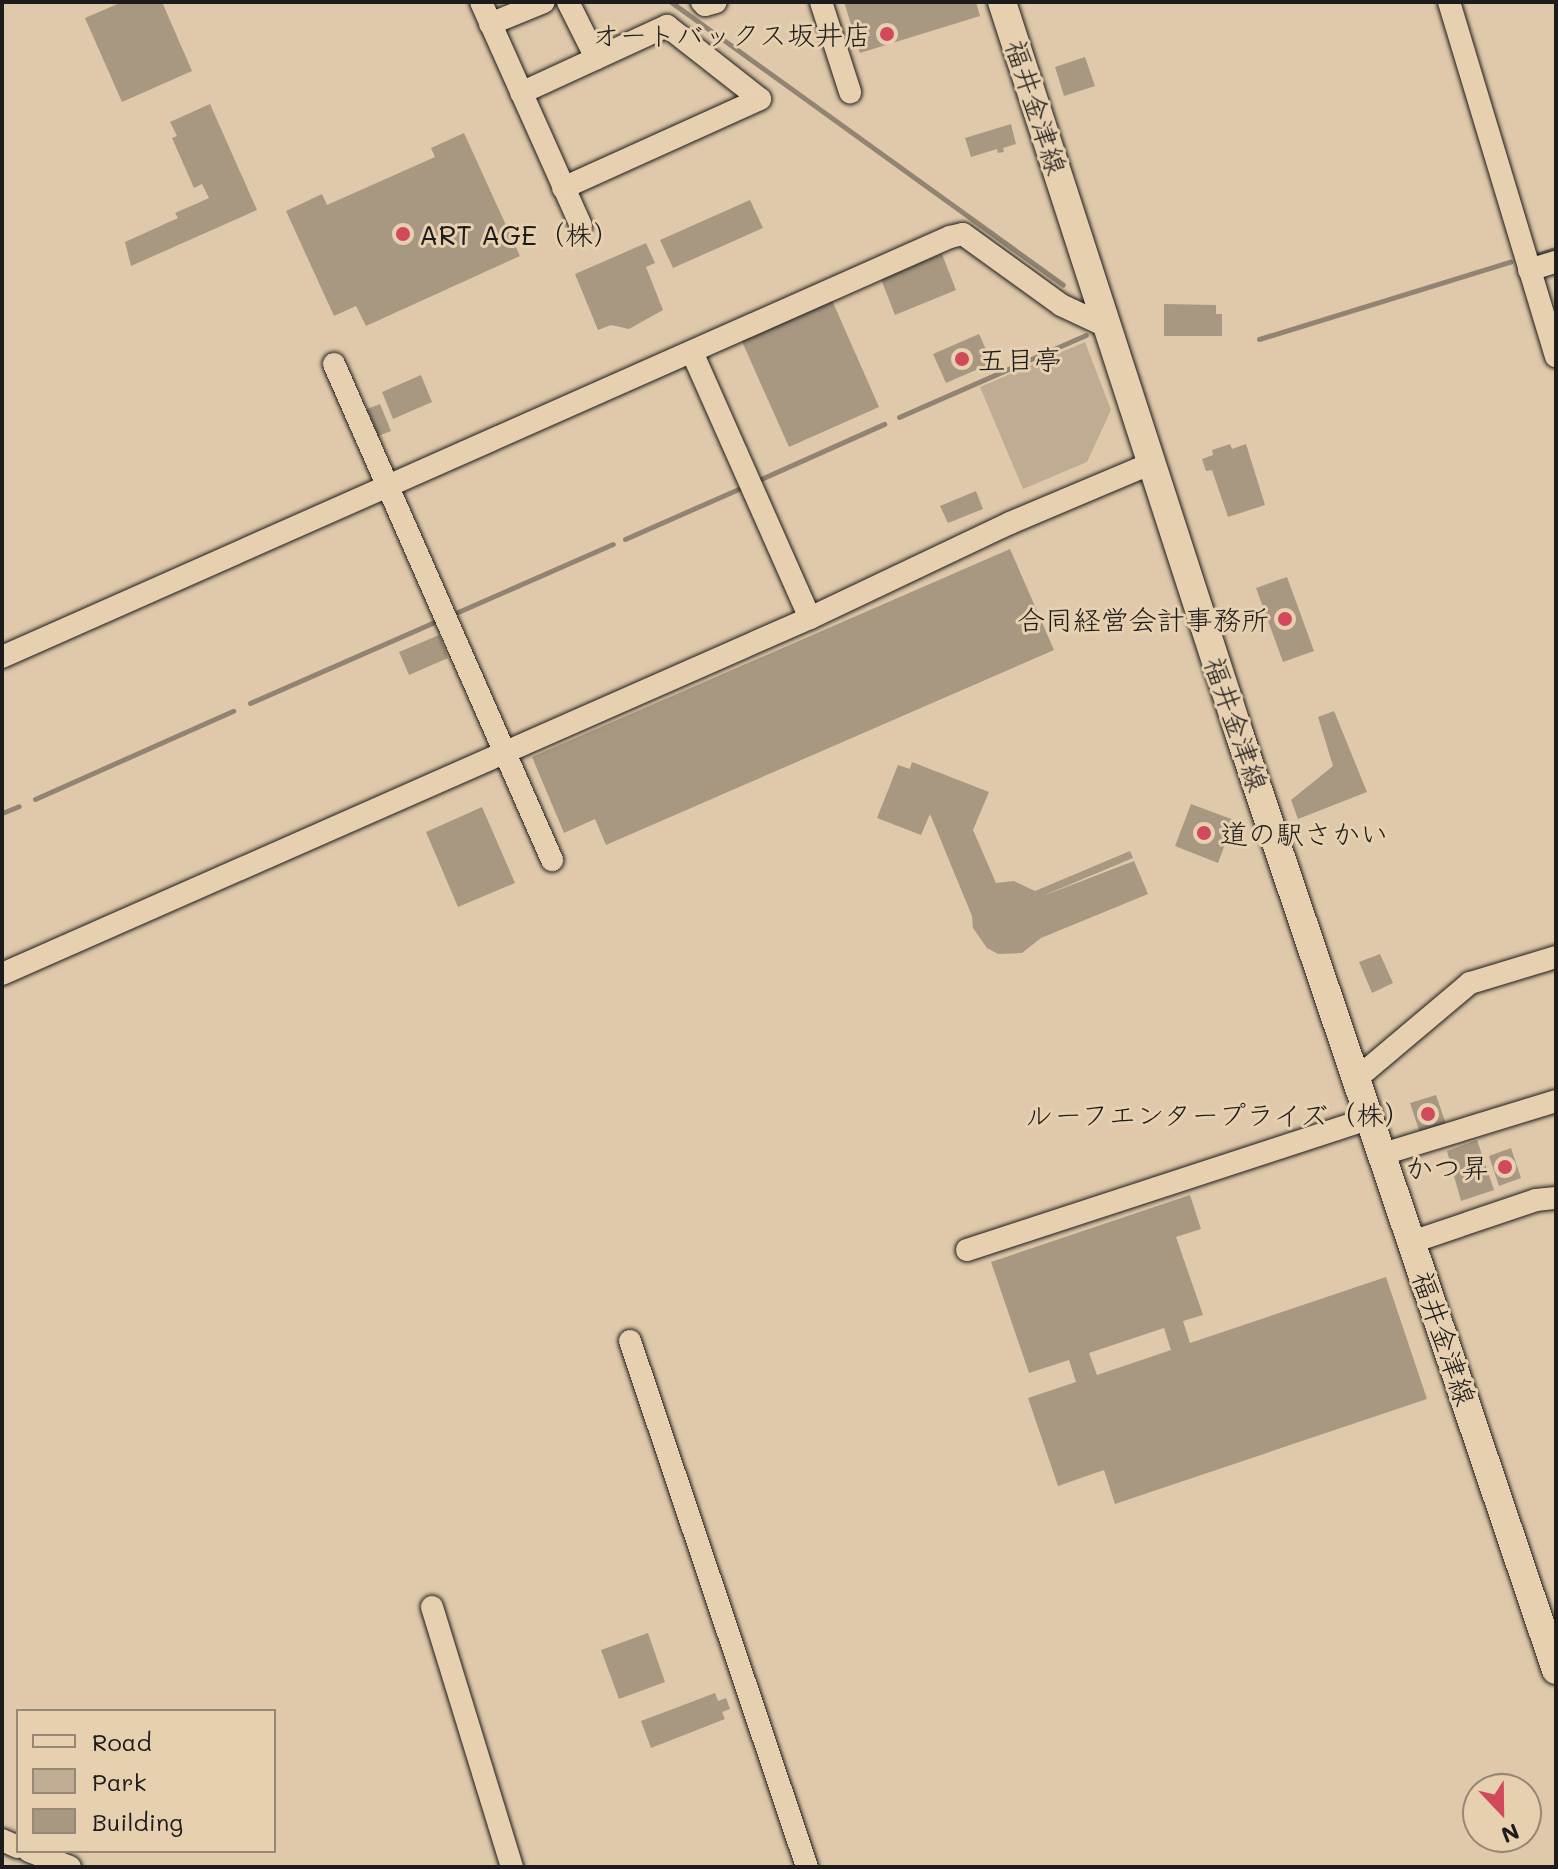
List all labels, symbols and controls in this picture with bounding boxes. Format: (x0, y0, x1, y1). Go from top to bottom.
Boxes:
place label: オートバックス坂井店 (591, 17, 871, 51)
marker: オートバックス坂井店 (878, 25, 896, 43)
street label: 福井金津線 (999, 35, 1075, 179)
place label: ART AGE（株） (419, 217, 621, 251)
marker: ART AGE（株） (394, 225, 412, 243)
place label: 五目亭 (978, 342, 1062, 376)
marker: 五目亭 (953, 350, 971, 368)
place label: 合同経営会計事務所 (1017, 602, 1269, 636)
marker: 合同経営会計事務所 (1276, 610, 1294, 628)
street label: 福井金津線 (1198, 652, 1276, 796)
place label: 道の駅さかい (1220, 816, 1388, 850)
marker: 道の駅さかい (1195, 824, 1213, 842)
place label: ルーフエンタープライズ（株） (1019, 1097, 1412, 1131)
marker: ルーフエンタープライズ（株） (1419, 1105, 1437, 1123)
place label: かつ昇 (1405, 1150, 1489, 1184)
marker: かつ昇 (1496, 1158, 1514, 1176)
street label: 福井金津線 (1406, 1266, 1484, 1410)
legend (16, 1709, 276, 1853)
text: Road (92, 1726, 152, 1757)
text: Park (92, 1766, 146, 1797)
north arrow (1462, 1773, 1542, 1853)
text: Building (92, 1806, 183, 1837)
text: N (1497, 1817, 1524, 1850)

